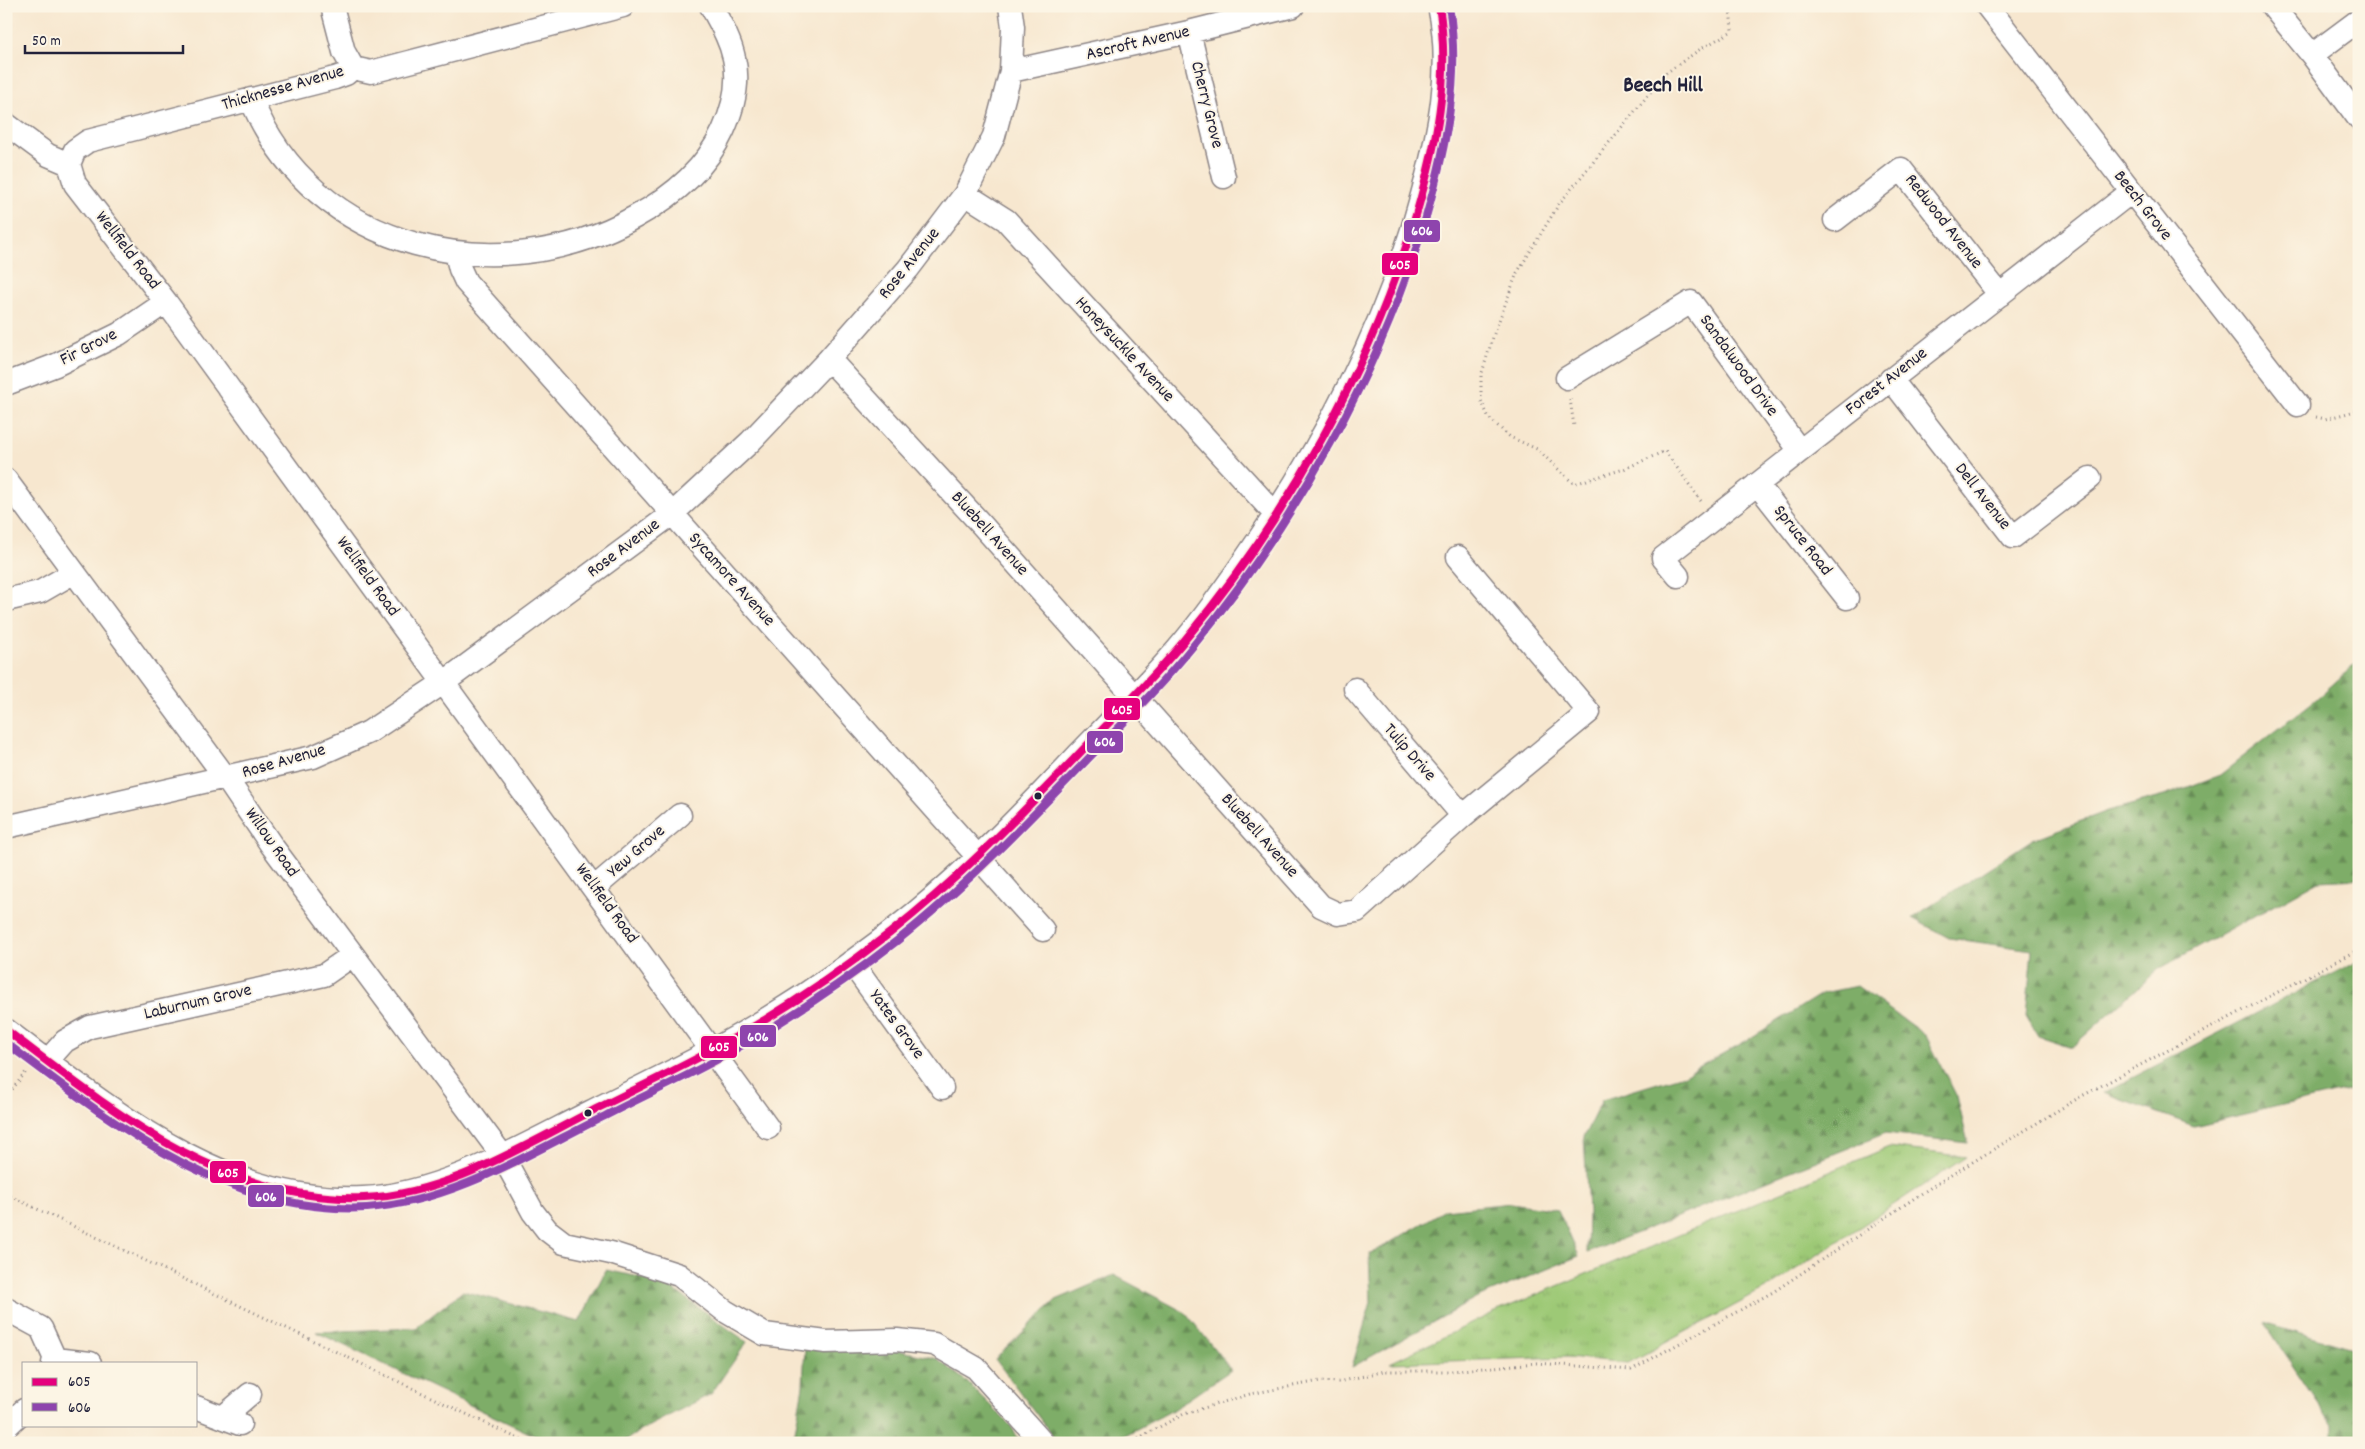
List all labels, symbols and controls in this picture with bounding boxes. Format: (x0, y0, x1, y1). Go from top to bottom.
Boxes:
street label: Ascroft Avenue (1084, 20, 1192, 68)
scale bar (25, 22, 182, 54)
text: 50 m (32, 31, 61, 53)
street label: Cherry Grove (1183, 59, 1229, 151)
street label: Thicknesse Avenue (219, 60, 347, 118)
district label: Beech Hill (1623, 71, 1704, 102)
street label: Beech Grove (2107, 166, 2178, 247)
street label: Redwood Avenue (1898, 169, 1988, 275)
street label: Wellfield Road (88, 206, 166, 296)
line badge: 606 (1403, 219, 1441, 243)
text: 606 (1411, 222, 1433, 242)
street label: Rose Avenue (873, 223, 947, 305)
line badge: 605 (1381, 252, 1419, 276)
text: 605 (1390, 256, 1411, 276)
street label: Honeysuckle Avenue (1068, 292, 1180, 408)
street label: Sandalwood Drive (1692, 310, 1784, 422)
street label: Fir Grove (56, 323, 122, 373)
street label: Forest Avenue (1841, 342, 1933, 422)
street label: Dell Avenue (1948, 458, 2016, 536)
street label: Bluebell Avenue (944, 486, 1034, 582)
street label: Spruce Road (1766, 500, 1838, 582)
street label: Rose Avenue (582, 513, 666, 585)
street label: Sycamore Avenue (682, 527, 780, 633)
street label: Wellfield Road (329, 532, 405, 622)
line badge: 605 (1103, 697, 1141, 721)
text: 605 (1112, 701, 1133, 721)
street label: Tulip Drive (1377, 719, 1441, 788)
line badge: 606 (1086, 730, 1124, 754)
text: 606 (1094, 733, 1116, 753)
street label: Rose Avenue (239, 738, 329, 786)
street label: Bluebell Avenue (1214, 788, 1304, 884)
unlabelled marker (1033, 791, 1043, 801)
street label: Willow Road (238, 803, 304, 883)
street label: Yew Grove (603, 820, 671, 884)
street label: Wellfield Road (568, 859, 644, 949)
street label: Laburnum Grove (142, 978, 254, 1028)
street label: Yates Grove (862, 985, 930, 1065)
line badge: 606 (739, 1024, 777, 1048)
text: 606 (747, 1028, 769, 1048)
line badge: 605 (700, 1035, 738, 1059)
text: 605 (709, 1038, 730, 1058)
unlabelled marker (583, 1108, 593, 1118)
line badge: 605 (209, 1160, 247, 1184)
text: 605 (218, 1164, 239, 1184)
line badge: 606 (247, 1184, 285, 1208)
text: 606 (255, 1188, 277, 1208)
legend (22, 1362, 198, 1426)
text: 605 (68, 1372, 91, 1394)
text: 606 (68, 1398, 91, 1420)

